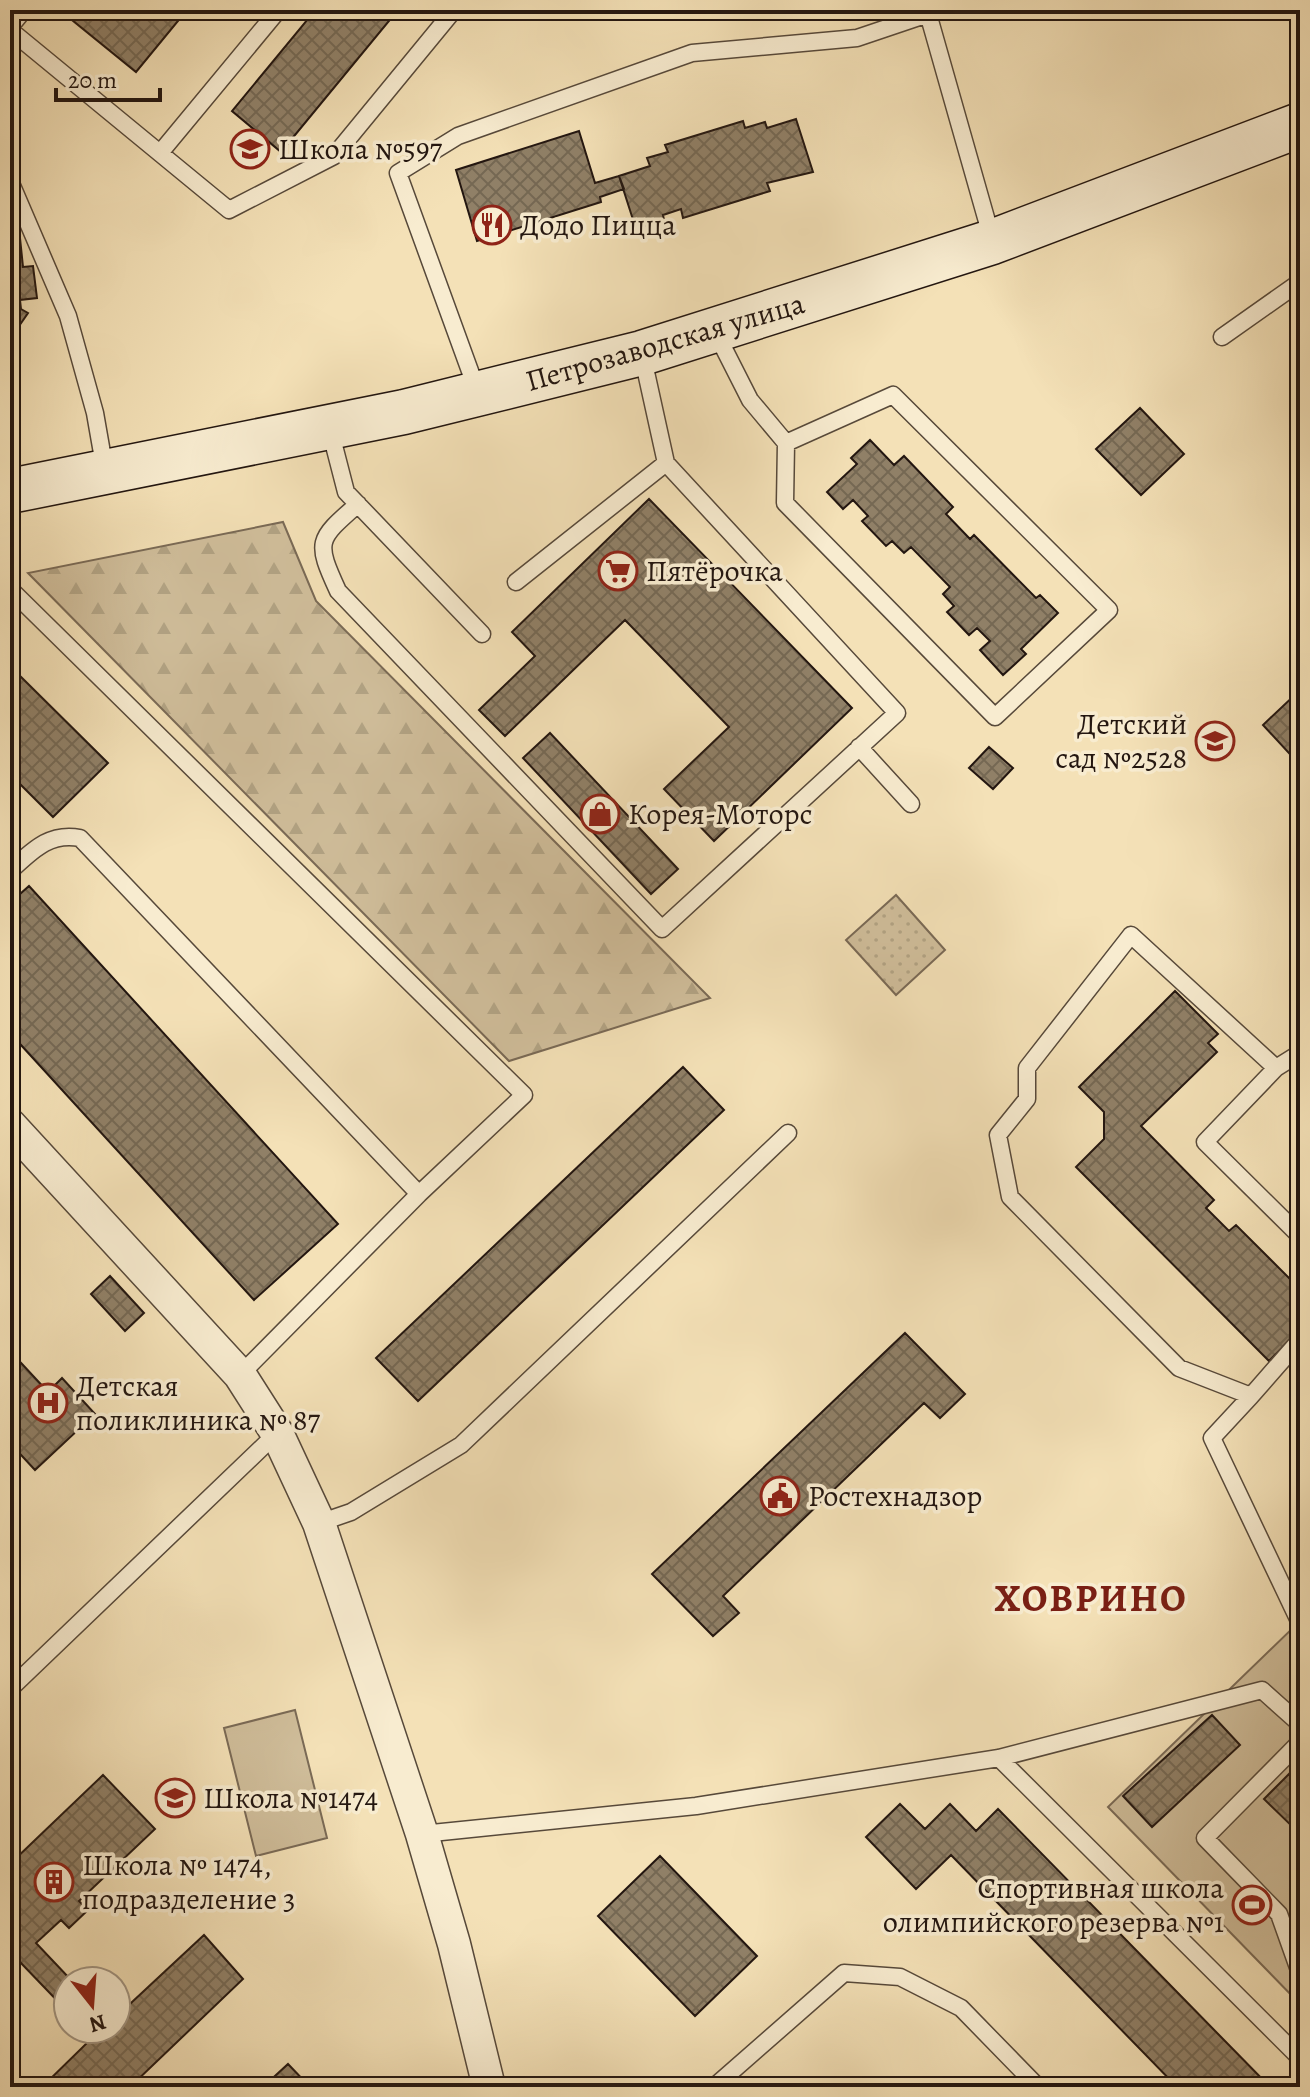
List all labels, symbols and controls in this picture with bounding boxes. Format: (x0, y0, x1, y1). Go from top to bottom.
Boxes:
scale bar (56, 52, 160, 102)
text: 20 m (68, 64, 117, 96)
school or university icon: Школа №597 (229, 128, 271, 170)
place label: Школа №597 (278, 129, 443, 169)
restaurant icon: Додо Пицца (471, 204, 513, 246)
place label: Додо Пицца (520, 205, 676, 245)
street label: Петрозаводская улица (521, 283, 809, 401)
supermarket icon: Пятёрочка (597, 550, 639, 592)
place label: Пятёрочка (646, 551, 783, 591)
place label: Детский сад №2528 (1055, 704, 1187, 778)
school or university icon: Детский сад №2528 (1194, 720, 1236, 762)
shop icon: Корея-Моторс (579, 793, 621, 835)
place label: Корея-Моторс (628, 794, 813, 834)
place label: Детская поликлиника № 87 (76, 1366, 321, 1440)
hospital icon: Детская поликлиника № 87 (27, 1382, 69, 1424)
public building icon: Ростехнадзор (759, 1475, 801, 1517)
place label: Ростехнадзор (808, 1476, 982, 1516)
district label: ХОВРИНО (994, 1572, 1188, 1624)
school or university icon: Школа №1474 (154, 1777, 196, 1819)
place label: Школа №1474 (203, 1778, 378, 1818)
place label: Школа № 1474, подразделение 3 (82, 1845, 296, 1919)
building icon: Школа № 1474, подразделение 3 (33, 1861, 75, 1903)
place label: Спортивная школа олимпийского резерва №1 (883, 1868, 1224, 1942)
sports icon: Спортивная школа олимпийского резерва №1 (1231, 1884, 1273, 1926)
north arrow (52, 1965, 132, 2045)
text: N (86, 2006, 110, 2040)

